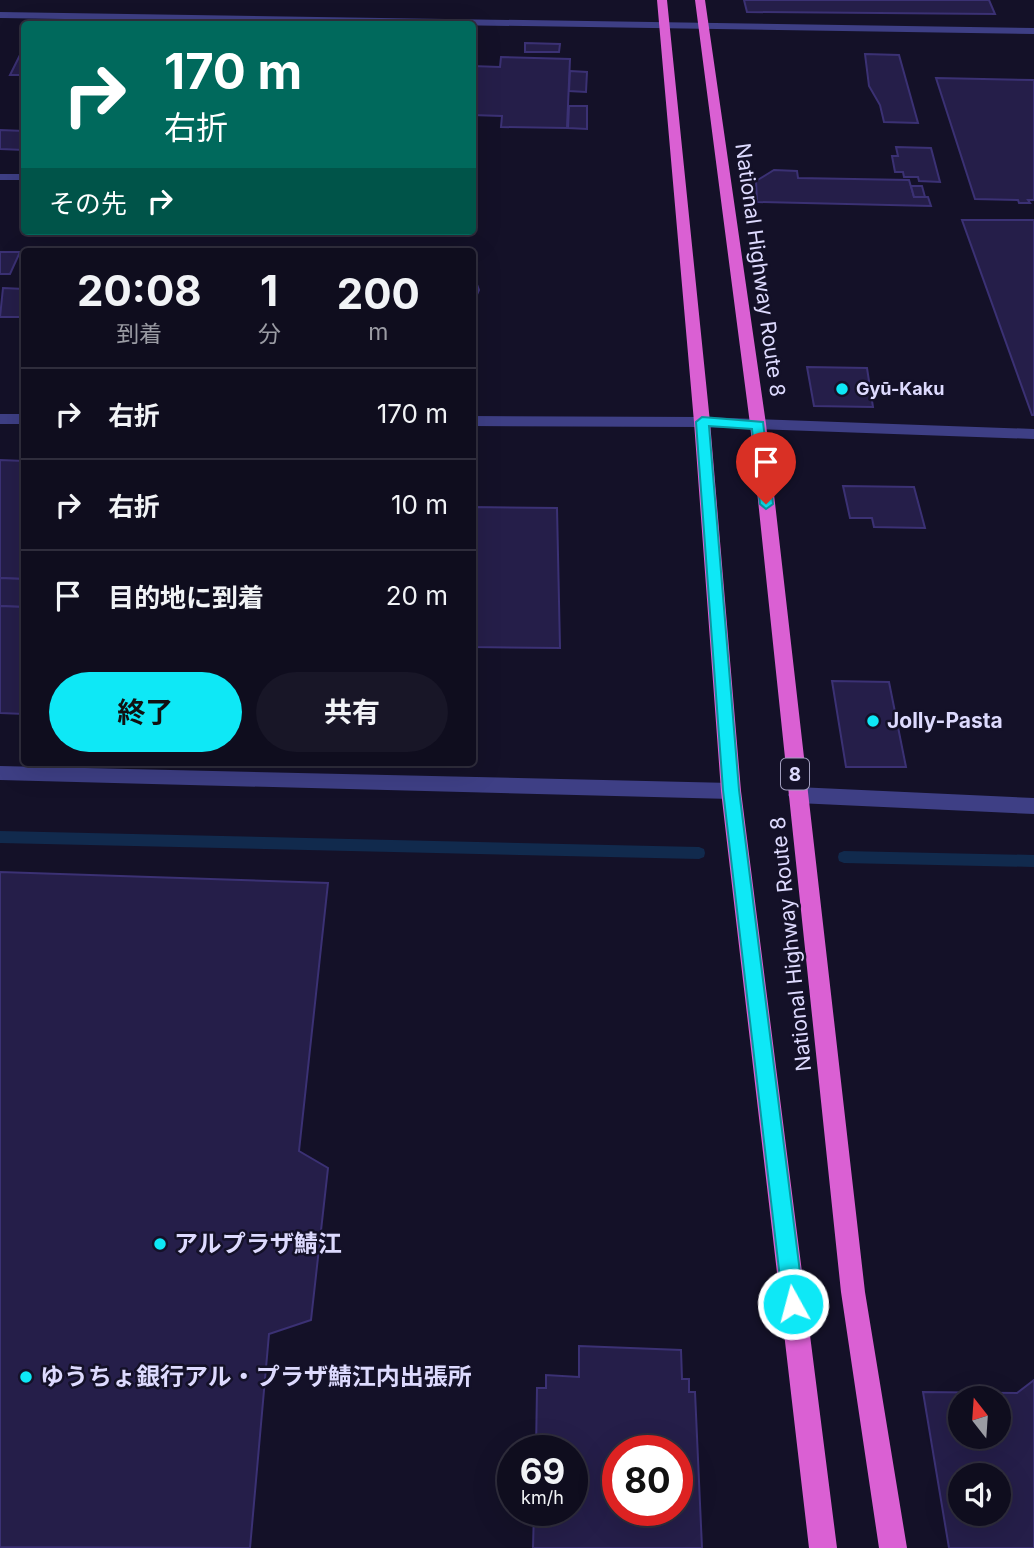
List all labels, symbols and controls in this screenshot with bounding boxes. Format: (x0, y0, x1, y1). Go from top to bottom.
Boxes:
text: 170 m (164, 42, 302, 101)
icon: right (49, 49, 140, 140)
text: 右折 (164, 108, 228, 147)
street label: National Highway Route 8 (730, 142, 791, 398)
icon: right (141, 182, 179, 220)
text: その先 (49, 188, 127, 219)
text: 20:08 (77, 265, 202, 316)
text: 1 (260, 265, 278, 316)
text: 200 (337, 268, 420, 319)
text: m (368, 318, 388, 346)
text: 到着 (116, 320, 162, 348)
text: 分 (258, 320, 281, 348)
place label: Gyū-Kaku (856, 378, 944, 399)
marker: Gyū-Kaku (834, 381, 850, 397)
icon: right (49, 395, 87, 433)
text: 170 m (377, 398, 448, 429)
text: 右折 (108, 400, 160, 431)
pin (736, 432, 796, 504)
icon: arrive (747, 443, 785, 481)
icon: right (49, 486, 87, 524)
text: 10 m (391, 489, 448, 520)
text: 右折 (108, 491, 160, 522)
icon: arrive (49, 577, 87, 615)
text: 20 m (386, 580, 448, 611)
text: 目的地に到着 (108, 582, 264, 613)
button: 終了 (49, 672, 242, 752)
button: 共有 (256, 672, 448, 752)
place label: Jolly-Pasta (887, 708, 1003, 733)
marker: Jolly-Pasta (865, 713, 881, 729)
road number: 8 (781, 758, 809, 790)
street label: National Highway Route 8 (765, 816, 816, 1073)
place label: アルプラザ鯖江 (174, 1229, 342, 1258)
marker: アルプラザ鯖江 (152, 1236, 168, 1252)
position arrow (756, 1267, 830, 1341)
place label: ゆうちょ銀行アル・プラザ鯖江内出張所 (40, 1362, 472, 1391)
marker: ゆうちょ銀行アル・プラザ鯖江内出張所 (18, 1369, 34, 1385)
north arrow (948, 1386, 1012, 1449)
map controls (948, 1386, 1011, 1526)
speed limit sign: 80 (602, 1435, 693, 1526)
text: 69 (520, 1450, 565, 1492)
button: sound (948, 1463, 1011, 1526)
text: km/h (521, 1487, 564, 1508)

